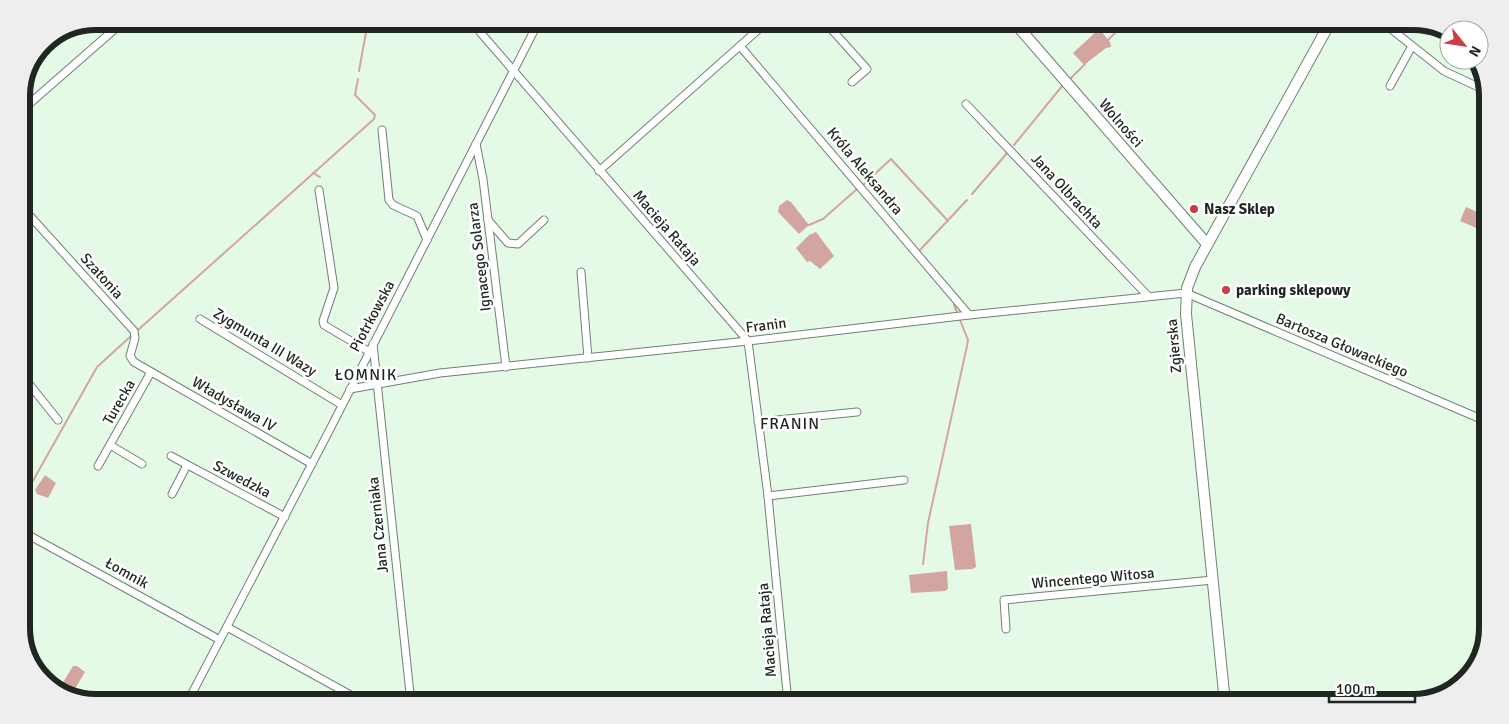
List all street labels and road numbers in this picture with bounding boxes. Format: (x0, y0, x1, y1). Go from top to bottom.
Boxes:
street label: Wolności (1095, 95, 1147, 151)
street label: Króla Aleksandra (823, 123, 907, 219)
street label: Jana Olbrachta (1028, 150, 1106, 232)
street label: Macieja Rataja (629, 186, 705, 270)
street label: Ignacego Solarza (463, 201, 495, 313)
street label: Szatonia (77, 249, 127, 303)
street label: Piotrkowska (346, 277, 398, 355)
street label: Zygmunta III Wazy (210, 304, 320, 380)
street label: Bartosza Głowackiego (1273, 309, 1411, 381)
street label: Franin (745, 314, 787, 336)
street label: Zgierska (1163, 318, 1185, 374)
street label: Władysława IV (189, 373, 279, 435)
street label: Turecka (99, 376, 139, 428)
street label: Szwedzka (210, 456, 274, 502)
street label: Jana Czerniaka (364, 476, 392, 574)
street label: Łomnik (102, 554, 152, 593)
street label: Wincentego Witosa (1031, 564, 1155, 592)
street label: Macieja Rataja (754, 582, 780, 678)

